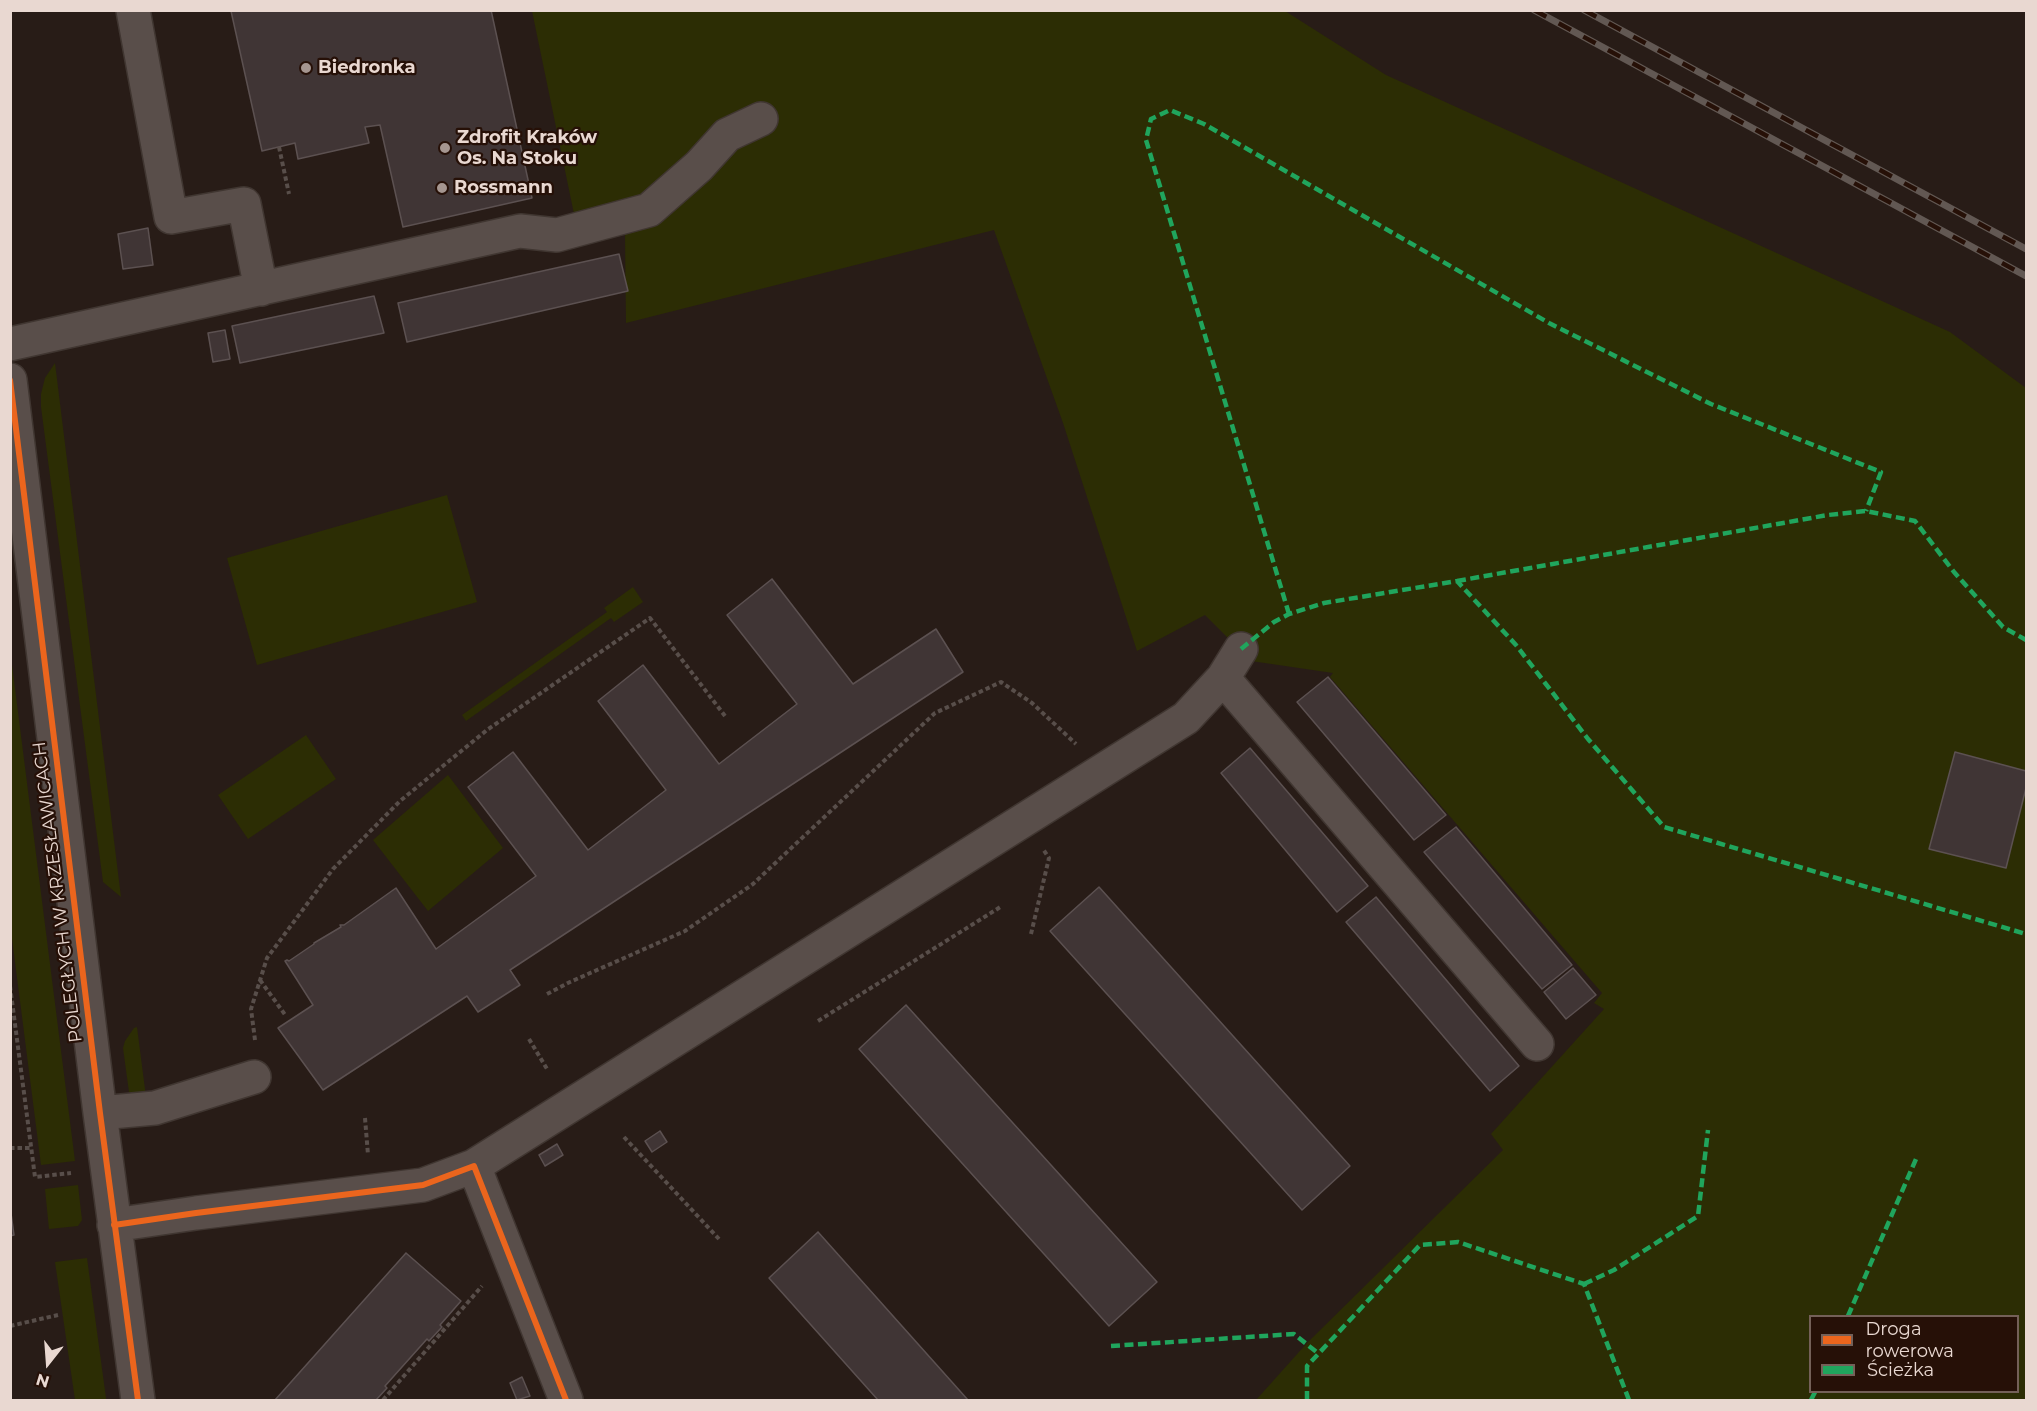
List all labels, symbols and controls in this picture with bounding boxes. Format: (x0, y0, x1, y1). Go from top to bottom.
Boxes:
place label: Biedronka (318, 57, 416, 79)
marker: Biedronka (299, 61, 313, 75)
place label: Zdrofit Kraków Os. Na Stoku (457, 127, 597, 170)
marker: Zdrofit Kraków Os. Na Stoku (438, 141, 452, 155)
place label: Rossmann (454, 177, 553, 199)
marker: Rossmann (435, 181, 449, 195)
street label: POLEGŁYCH W KRZESŁAWICACH (29, 740, 87, 1044)
legend (1809, 1315, 2019, 1393)
text: Droga rowerowa (1865, 1318, 1954, 1362)
north arrow (18, 1333, 78, 1393)
text: Ścieżka (1867, 1359, 1934, 1381)
text: N (34, 1370, 52, 1392)

